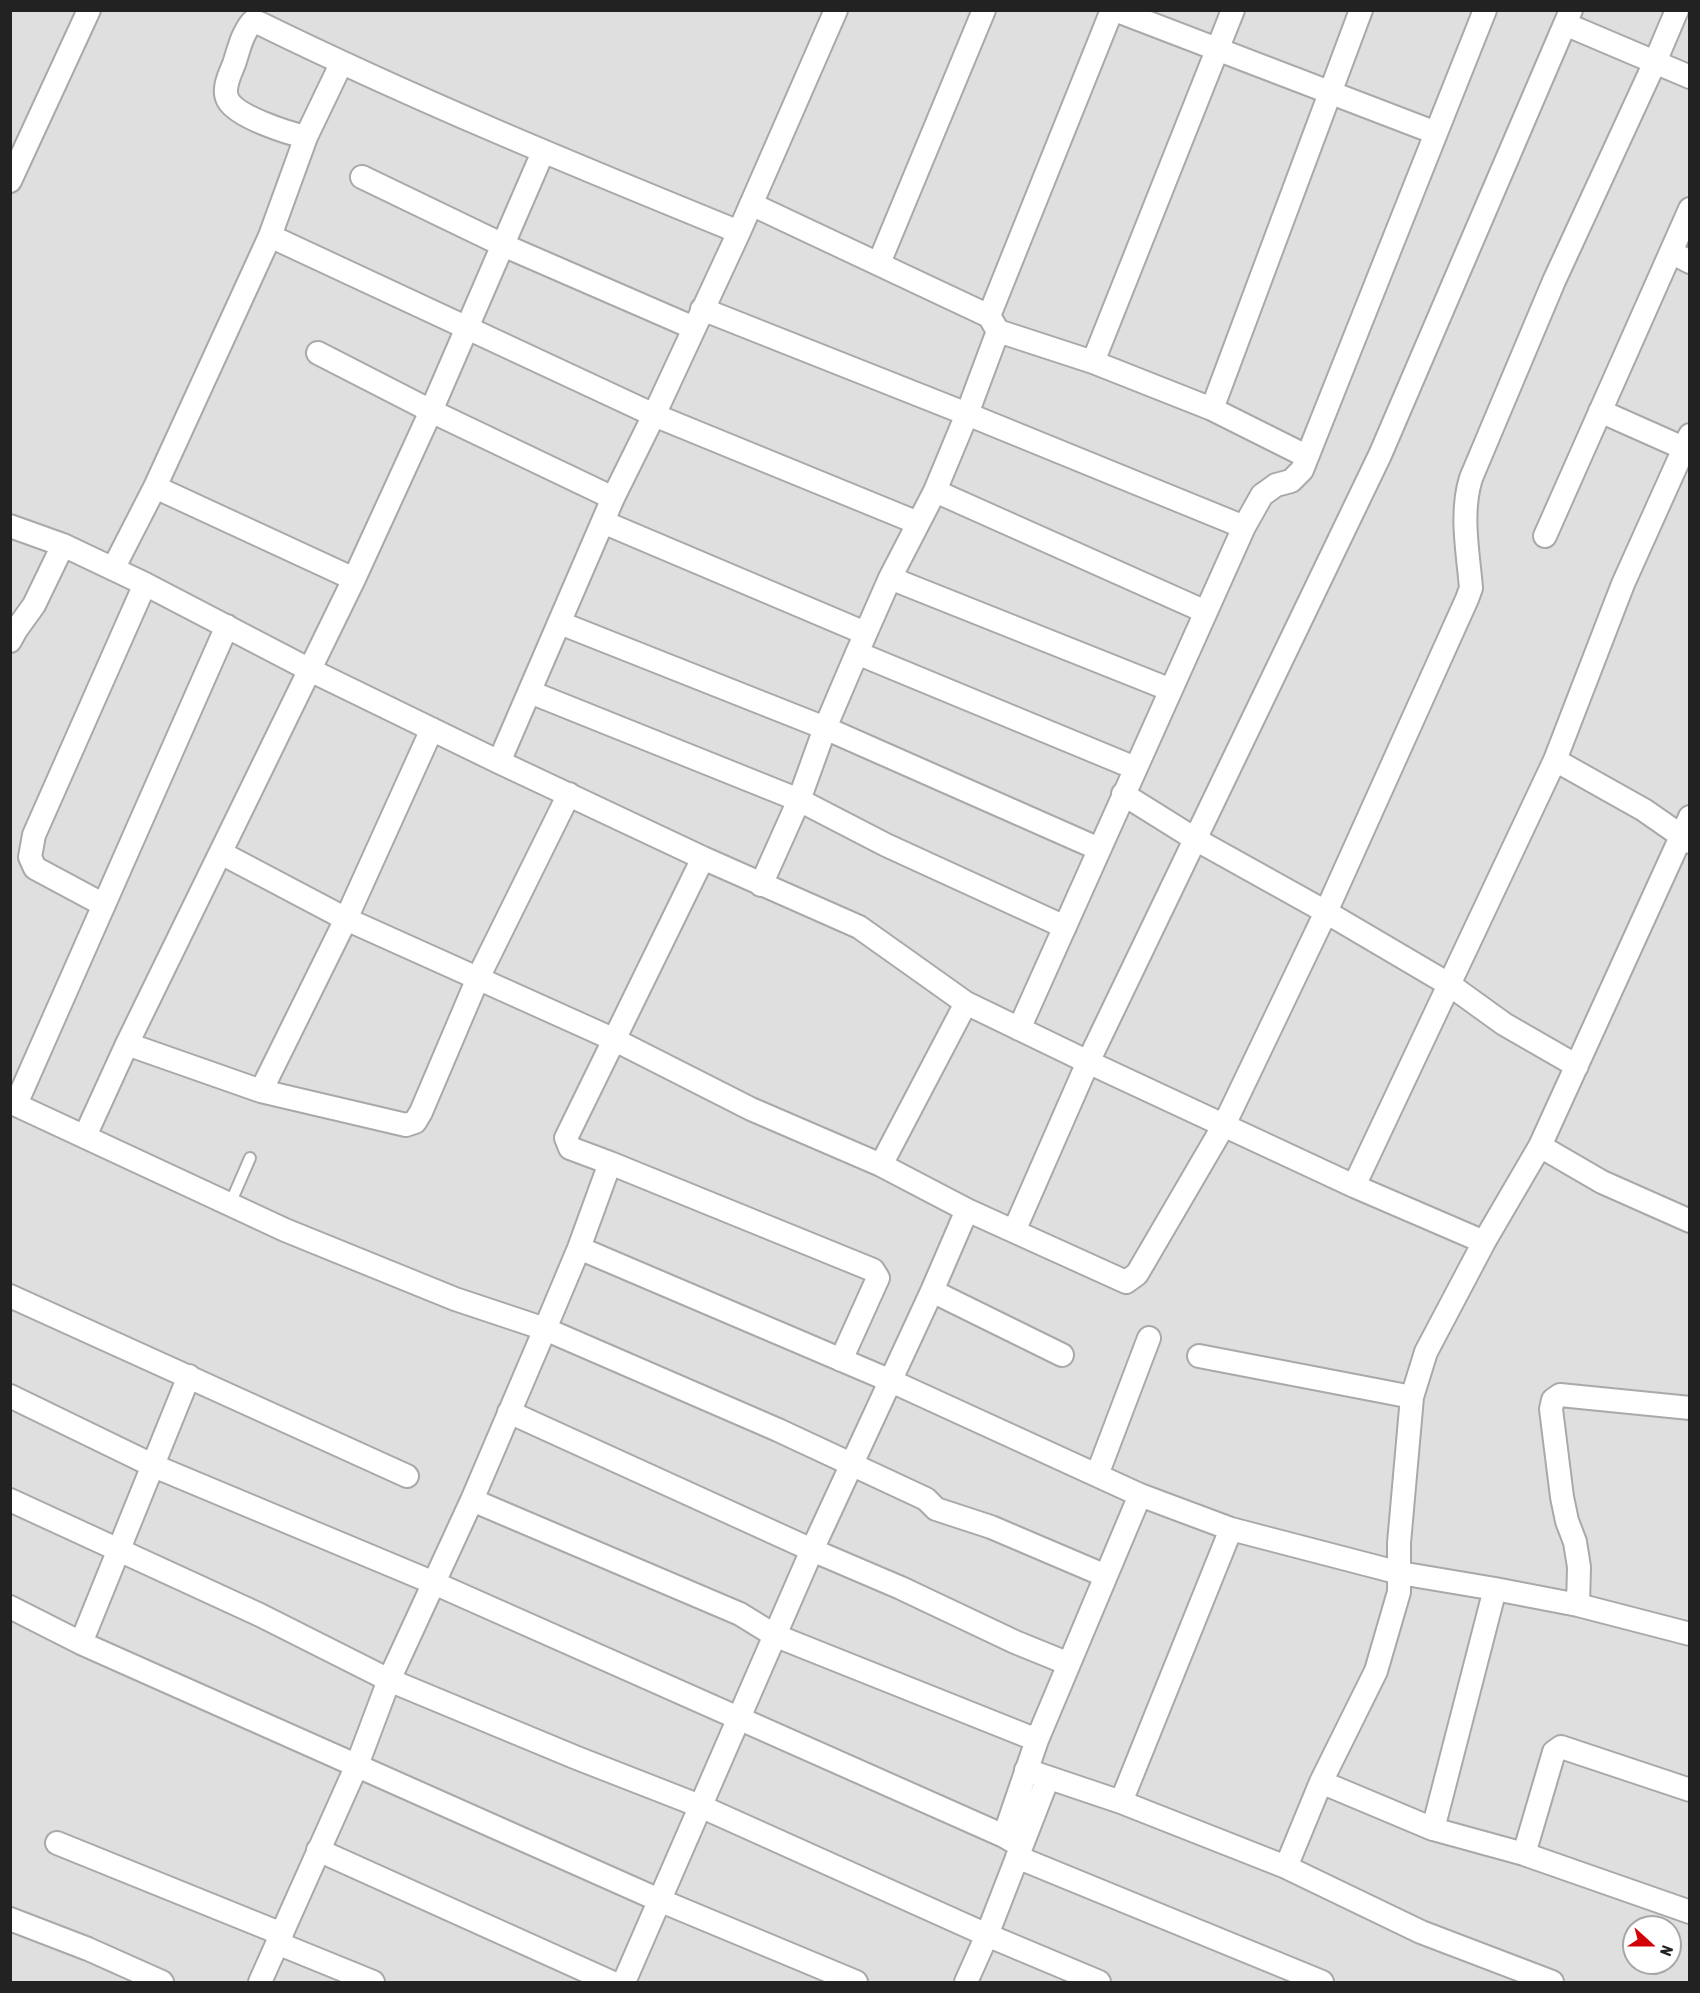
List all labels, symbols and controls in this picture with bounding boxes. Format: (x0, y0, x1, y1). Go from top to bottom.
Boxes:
north arrow (1622, 1915, 1682, 1975)
text: N (1657, 1943, 1677, 1958)

